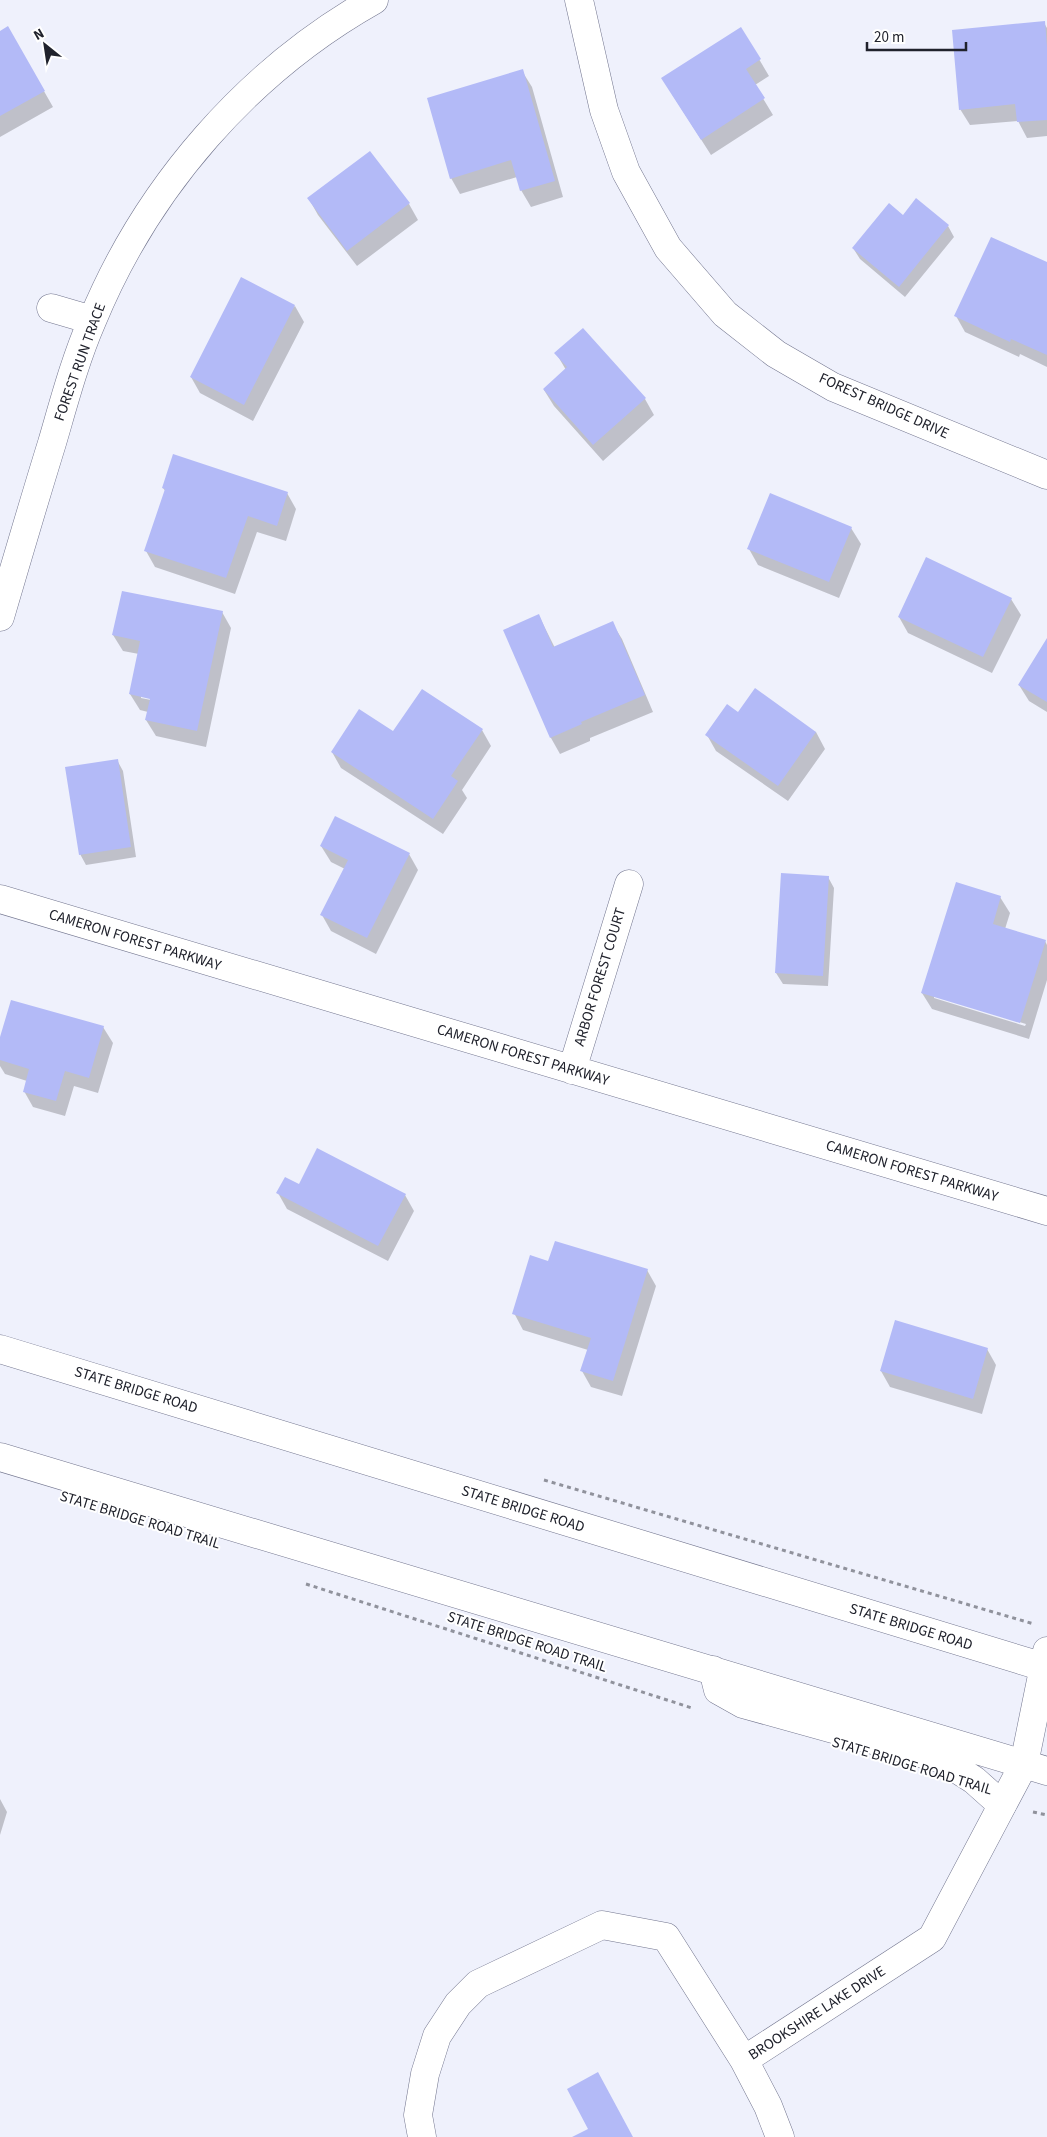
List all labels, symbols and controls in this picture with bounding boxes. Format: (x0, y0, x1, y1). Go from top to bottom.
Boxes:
north arrow (20, 20, 70, 70)
scale bar (867, 20, 966, 52)
text: N (30, 24, 48, 46)
text: 20 m (874, 27, 904, 48)
street label: FOREST RUN TRACE (49, 300, 111, 424)
street label: FOREST BRIDGE DRIVE (816, 368, 952, 444)
street label: CAMERON FOREST PARKWAY (46, 904, 224, 976)
street label: ARBOR FOREST COURT (569, 905, 631, 1049)
street label: CAMERON FOREST PARKWAY (434, 1019, 612, 1091)
street label: CAMERON FOREST PARKWAY (823, 1135, 1001, 1207)
street label: STATE BRIDGE ROAD (72, 1361, 200, 1419)
street label: STATE BRIDGE ROAD (459, 1480, 587, 1538)
street label: STATE BRIDGE ROAD TRAIL (57, 1486, 223, 1554)
street label: STATE BRIDGE ROAD (847, 1598, 975, 1656)
street label: STATE BRIDGE ROAD TRAIL (444, 1606, 610, 1678)
street label: STATE BRIDGE ROAD TRAIL (829, 1732, 995, 1800)
street label: BROOKSHIRE LAKE DRIVE (744, 1961, 890, 2065)

